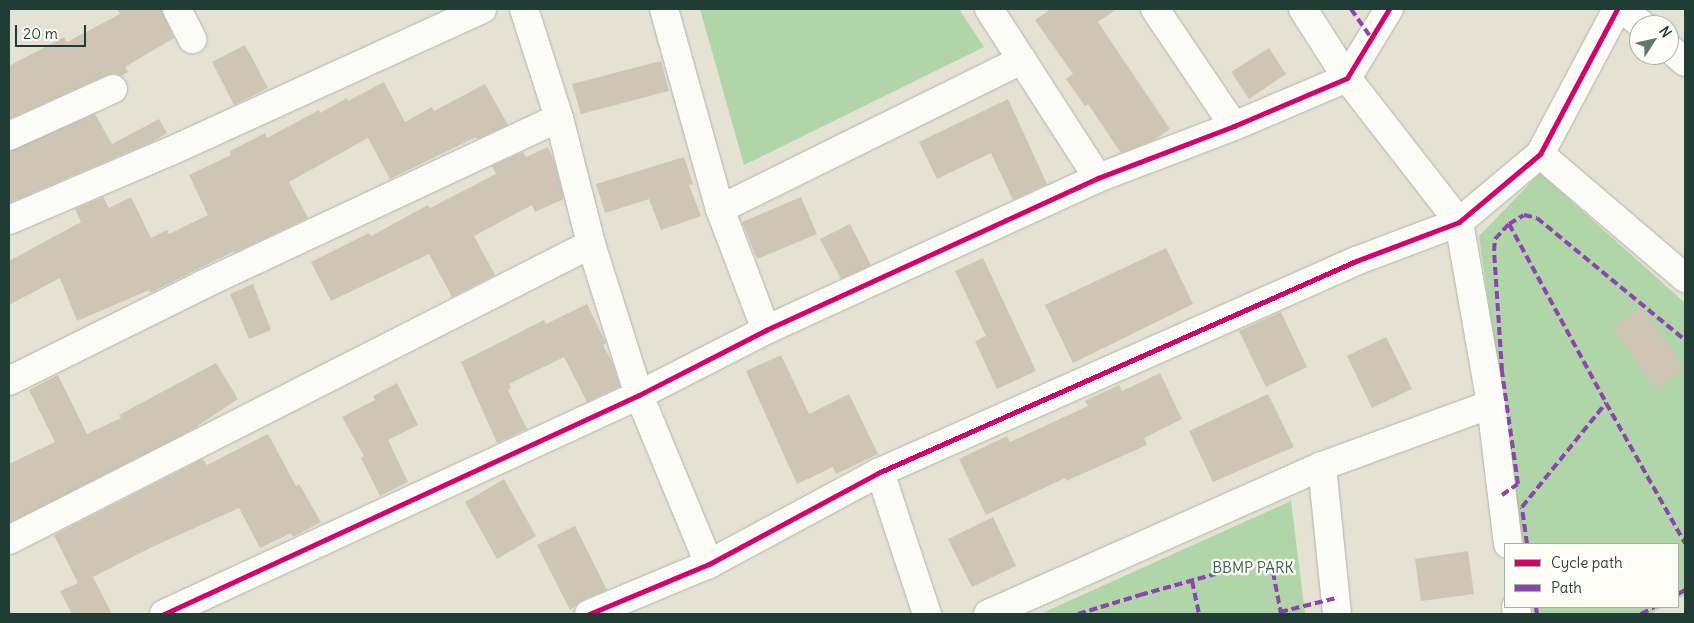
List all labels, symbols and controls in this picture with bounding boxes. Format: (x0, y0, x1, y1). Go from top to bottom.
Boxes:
scale bar (18, 15, 89, 47)
north arrow (1629, 15, 1679, 65)
text: N (1655, 23, 1676, 41)
text: 20 m (23, 24, 58, 43)
legend (1504, 543, 1679, 608)
text: Cycle path (1551, 553, 1623, 572)
park label: BBMP PARK (1212, 559, 1294, 577)
text: Path (1551, 578, 1582, 597)

